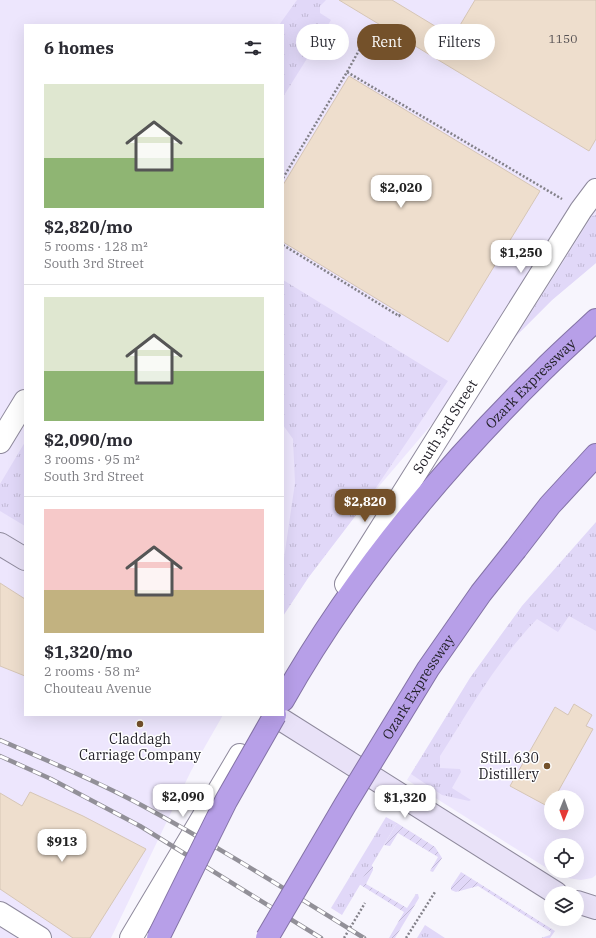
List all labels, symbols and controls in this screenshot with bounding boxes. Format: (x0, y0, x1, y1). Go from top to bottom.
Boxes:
chip: Buy (296, 24, 349, 60)
chip: Rent (357, 24, 416, 60)
chip: Filters (424, 24, 495, 60)
house number: 1150 (549, 31, 577, 46)
text: 6 homes (44, 37, 114, 59)
icon: filters (242, 37, 264, 59)
icon: home (118, 110, 190, 182)
pin: $2,020 (368, 175, 434, 209)
text: $2,020 (380, 179, 422, 196)
text: $2,820/mo (44, 216, 133, 238)
text: 5 rooms · 128 m² (44, 238, 148, 255)
pin: $1,250 (488, 240, 554, 274)
text: $1,250 (500, 244, 542, 261)
text: South 3rd Street (44, 255, 144, 272)
icon: home (118, 323, 190, 395)
street label: Ozark Expressway (481, 334, 580, 433)
street label: South 3rd Street (409, 376, 481, 477)
text: $2,090/mo (44, 429, 133, 451)
text: 3 rooms · 95 m² (44, 451, 140, 468)
text: South 3rd Street (44, 468, 144, 485)
pin: $2,820 (332, 489, 398, 523)
text: $2,820 (344, 493, 386, 510)
icon: home (118, 535, 190, 607)
street label: Ozark Expressway (378, 631, 459, 743)
text: $1,320/mo (44, 641, 133, 663)
text: 2 rooms · 58 m² (44, 663, 140, 680)
text: Chouteau Avenue (44, 680, 151, 697)
marker: Claddagh Carriage Company (135, 719, 145, 729)
place label: Claddagh Carriage Company (79, 730, 202, 764)
place label: StilL 630 Distillery (479, 749, 540, 783)
marker: StilL 630 Distillery (542, 761, 552, 771)
pin: $2,090 (150, 784, 216, 818)
pin: $1,320 (372, 785, 438, 819)
text: $2,090 (162, 788, 204, 805)
text: $1,320 (384, 789, 426, 806)
north arrow (544, 790, 584, 830)
map controls (544, 790, 584, 926)
pin: $913 (38, 829, 86, 863)
text: $913 (46, 833, 78, 850)
button: locate (544, 838, 584, 878)
button: layers (544, 886, 584, 926)

